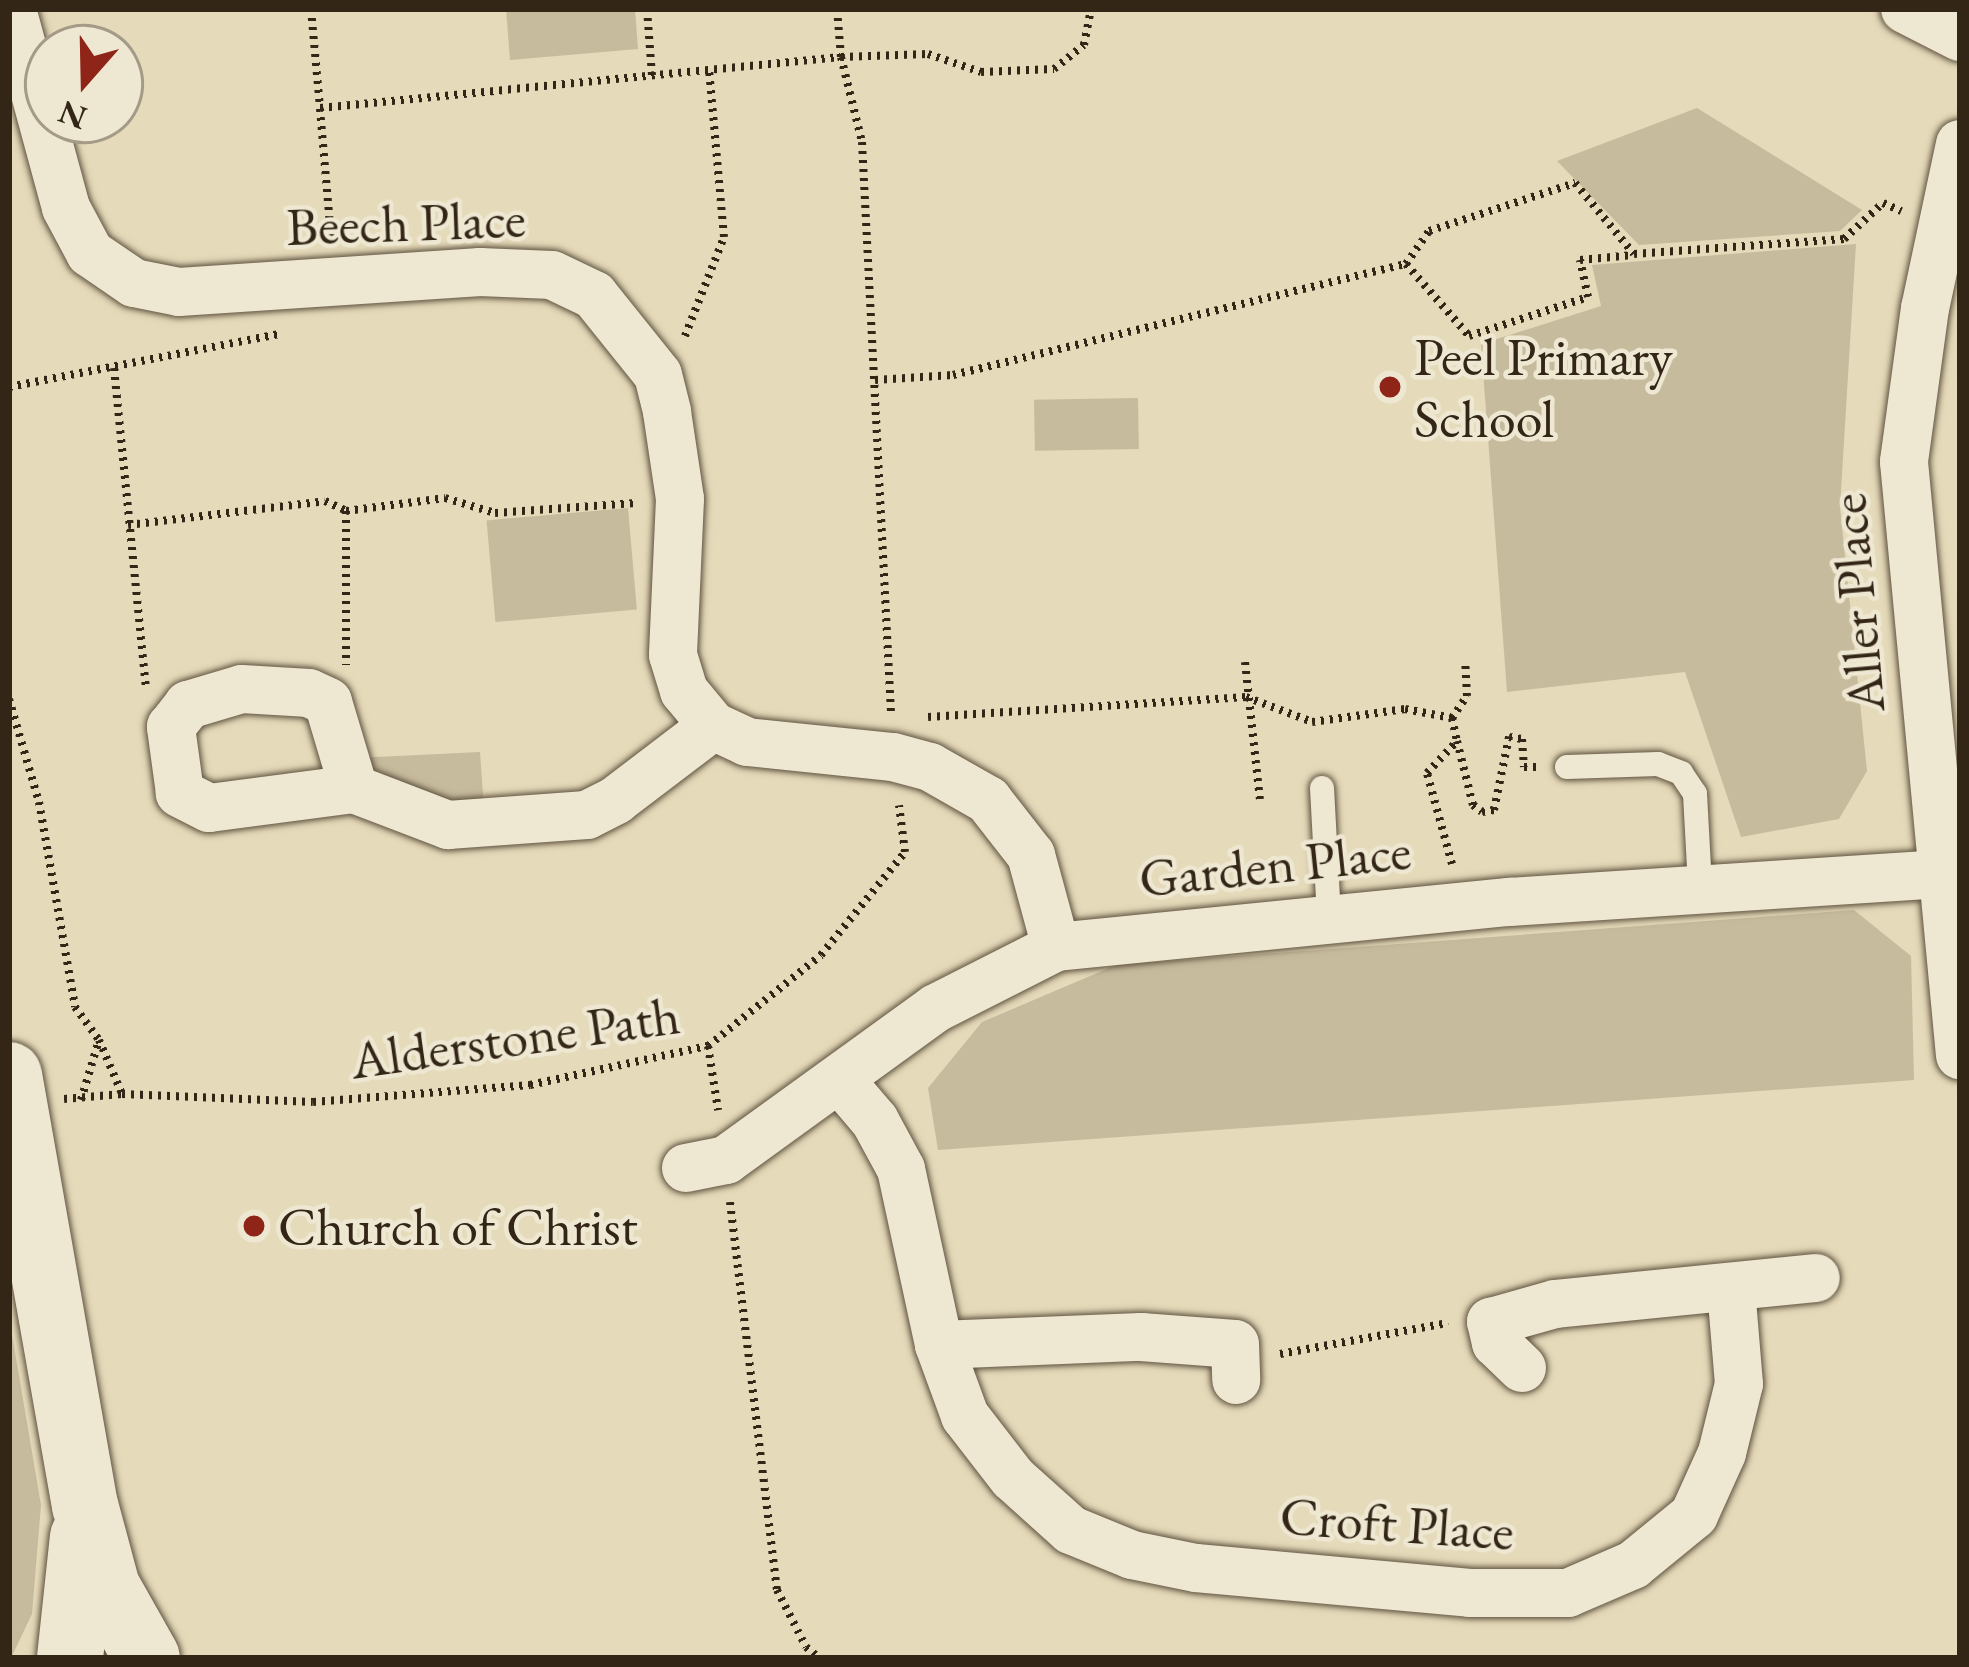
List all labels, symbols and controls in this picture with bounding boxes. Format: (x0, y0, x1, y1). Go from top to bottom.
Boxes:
north arrow (24, 24, 144, 144)
text: N (53, 91, 92, 140)
street label: Beech Place (285, 185, 527, 259)
place label: Peel Primary School (1414, 324, 1673, 451)
marker: Peel Primary School (1377, 374, 1403, 400)
street label: Aller Place (1814, 491, 1898, 715)
street label: Garden Place (1136, 818, 1414, 910)
street label: Alderstone Path (346, 982, 684, 1092)
place label: Church of Christ (278, 1194, 638, 1258)
marker: Church of Christ (241, 1213, 267, 1239)
street label: Croft Place (1278, 1483, 1516, 1563)

